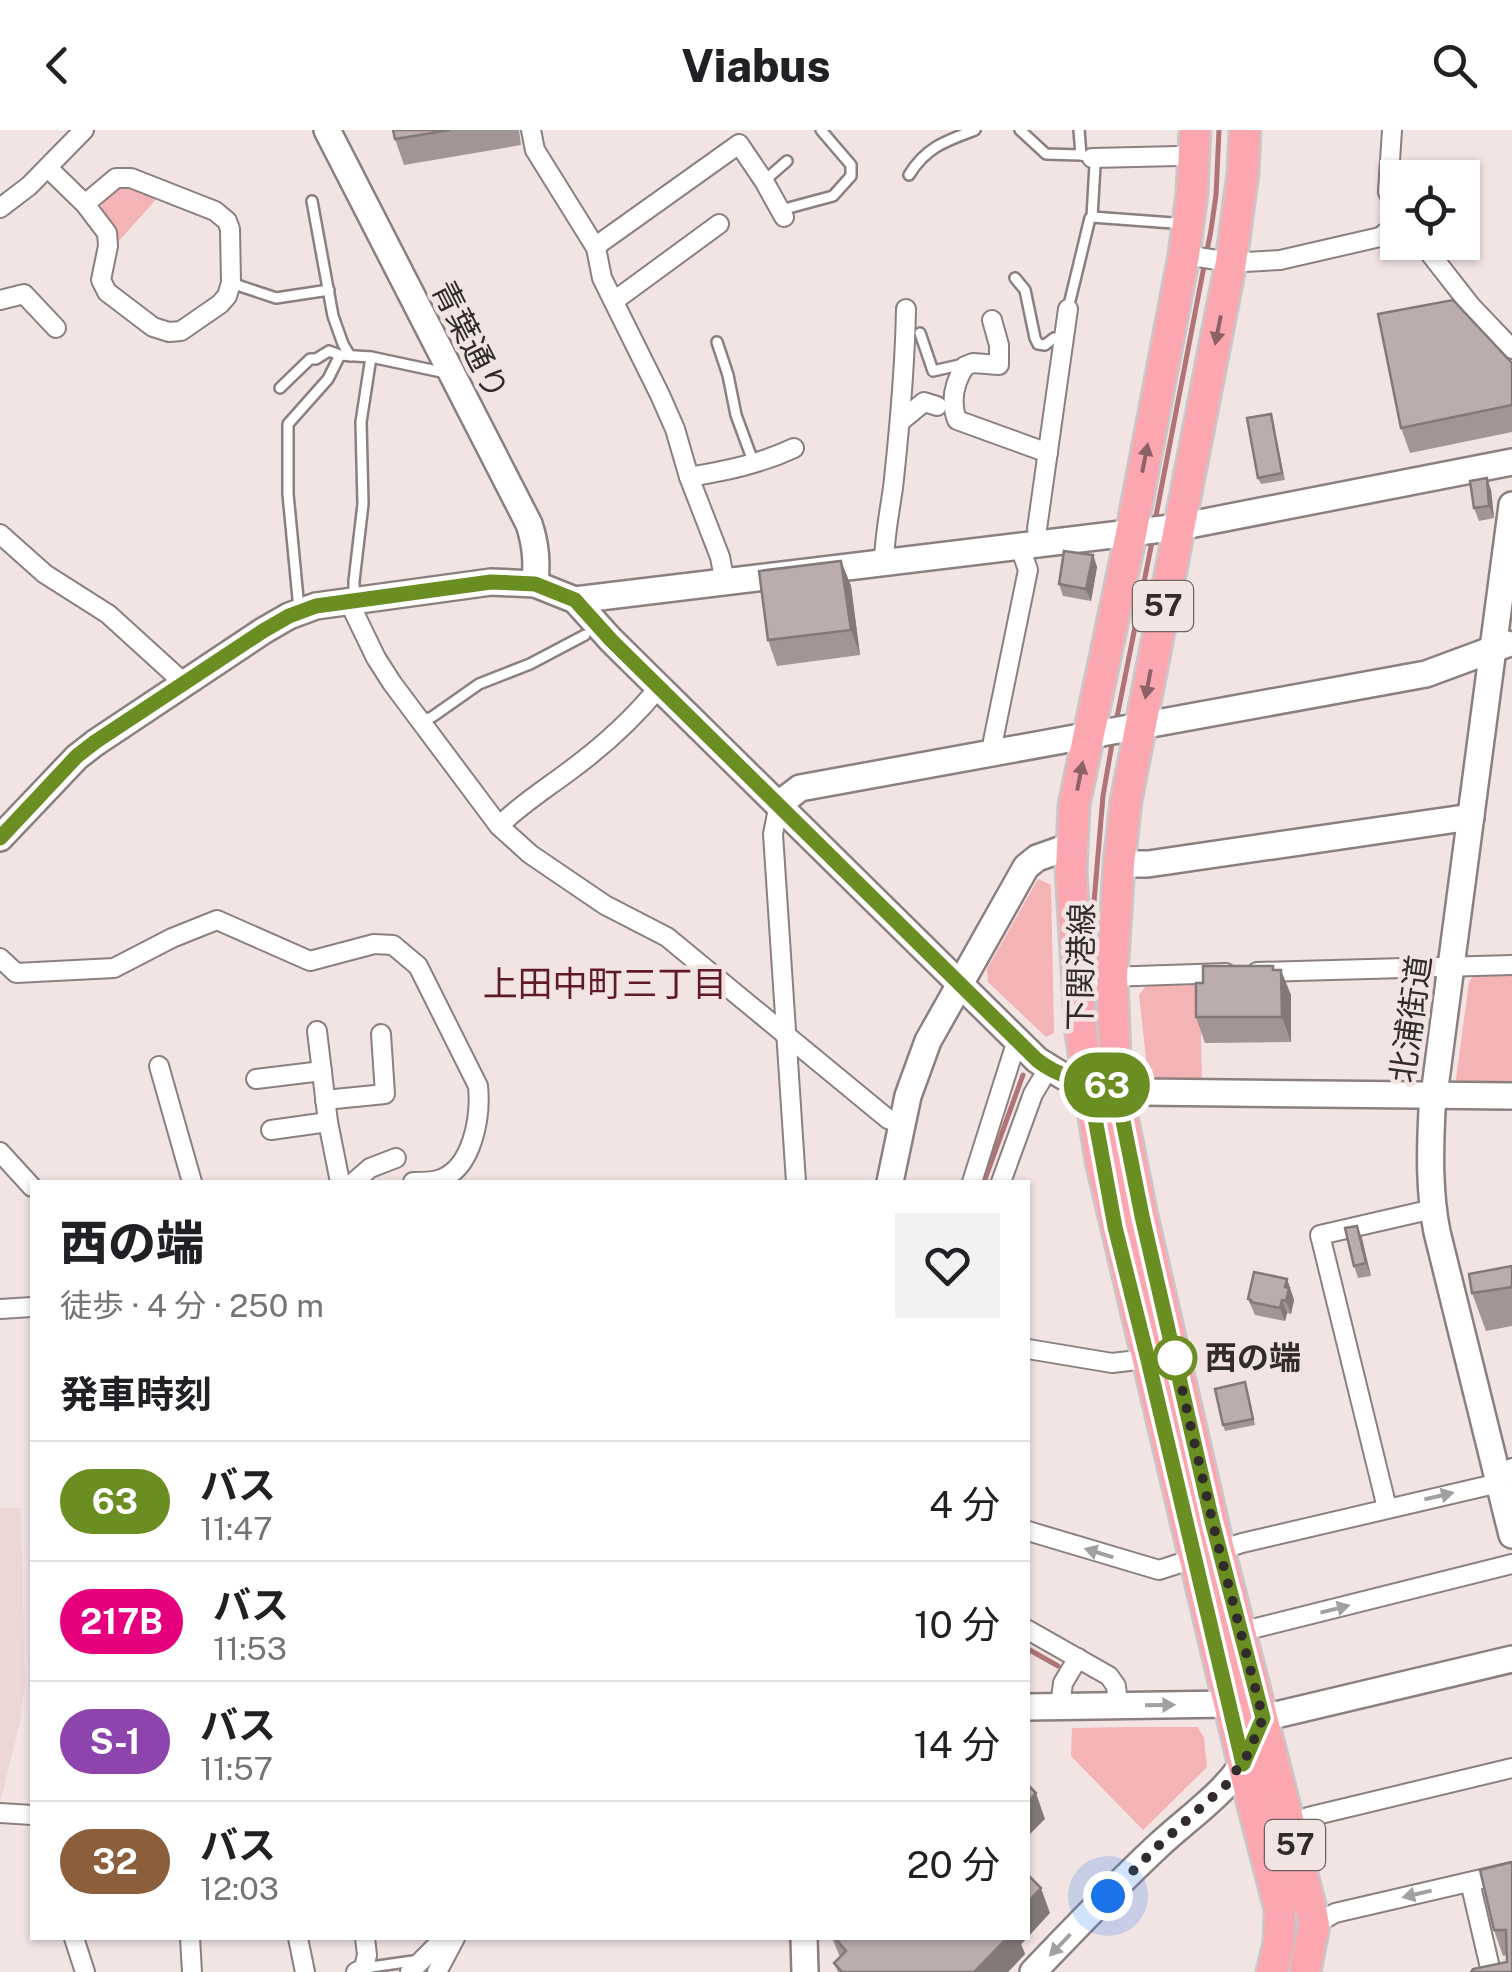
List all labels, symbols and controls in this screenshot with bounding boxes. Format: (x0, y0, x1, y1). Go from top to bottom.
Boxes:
icon: back (30, 38, 85, 93)
icon: search (1427, 38, 1482, 93)
text: Viabus (681, 39, 831, 92)
map controls (1380, 160, 1480, 260)
button: locate (1380, 160, 1480, 260)
street label: 青葉通り (425, 274, 516, 405)
one-way arrow (1209, 315, 1225, 346)
one-way arrow (1138, 442, 1154, 473)
road number: 57 (1133, 581, 1193, 631)
one-way arrow (1140, 668, 1156, 699)
one-way arrow (1073, 760, 1089, 791)
street label: 下関港線 (1061, 903, 1100, 1031)
street label: 北浦街道 (1383, 953, 1438, 1085)
district label: 上田中町三丁目 (482, 963, 728, 1004)
line badge: 63 (1062, 1052, 1152, 1118)
text: 63 (1084, 1065, 1130, 1106)
button: heart (895, 1213, 1000, 1318)
text: 西の端 (60, 1214, 204, 1271)
text: 徒歩 · 4 分 · 250 m (60, 1287, 324, 1324)
marker: 西の端 (1154, 1337, 1196, 1379)
place label: 西の端 (1205, 1339, 1301, 1376)
text: 発車時刻 (60, 1372, 212, 1417)
text: バス (200, 1463, 276, 1508)
text: 63 (92, 1481, 138, 1522)
text: 4 分 (929, 1482, 1000, 1527)
one-way arrow (1424, 1488, 1455, 1504)
text: 11:47 (200, 1510, 272, 1547)
one-way arrow (1083, 1545, 1114, 1560)
text: バス (213, 1583, 289, 1628)
text: 217B (80, 1601, 163, 1642)
one-way arrow (1320, 1601, 1351, 1616)
text: 10 分 (914, 1602, 1000, 1647)
text: 11:53 (213, 1630, 287, 1667)
one-way arrow (1144, 1697, 1176, 1713)
text: バス (200, 1703, 276, 1748)
text: S-1 (90, 1721, 140, 1762)
text: 14 分 (913, 1722, 1000, 1767)
text: 11:57 (200, 1750, 273, 1787)
road number: 57 (1265, 1820, 1325, 1870)
text: バス (200, 1823, 276, 1868)
text: 32 (92, 1841, 138, 1882)
text: 20 分 (907, 1842, 1000, 1887)
text: 12:03 (200, 1870, 279, 1907)
your location (1083, 1871, 1133, 1921)
one-way arrow (1401, 1887, 1432, 1902)
one-way arrow (1049, 1932, 1072, 1956)

